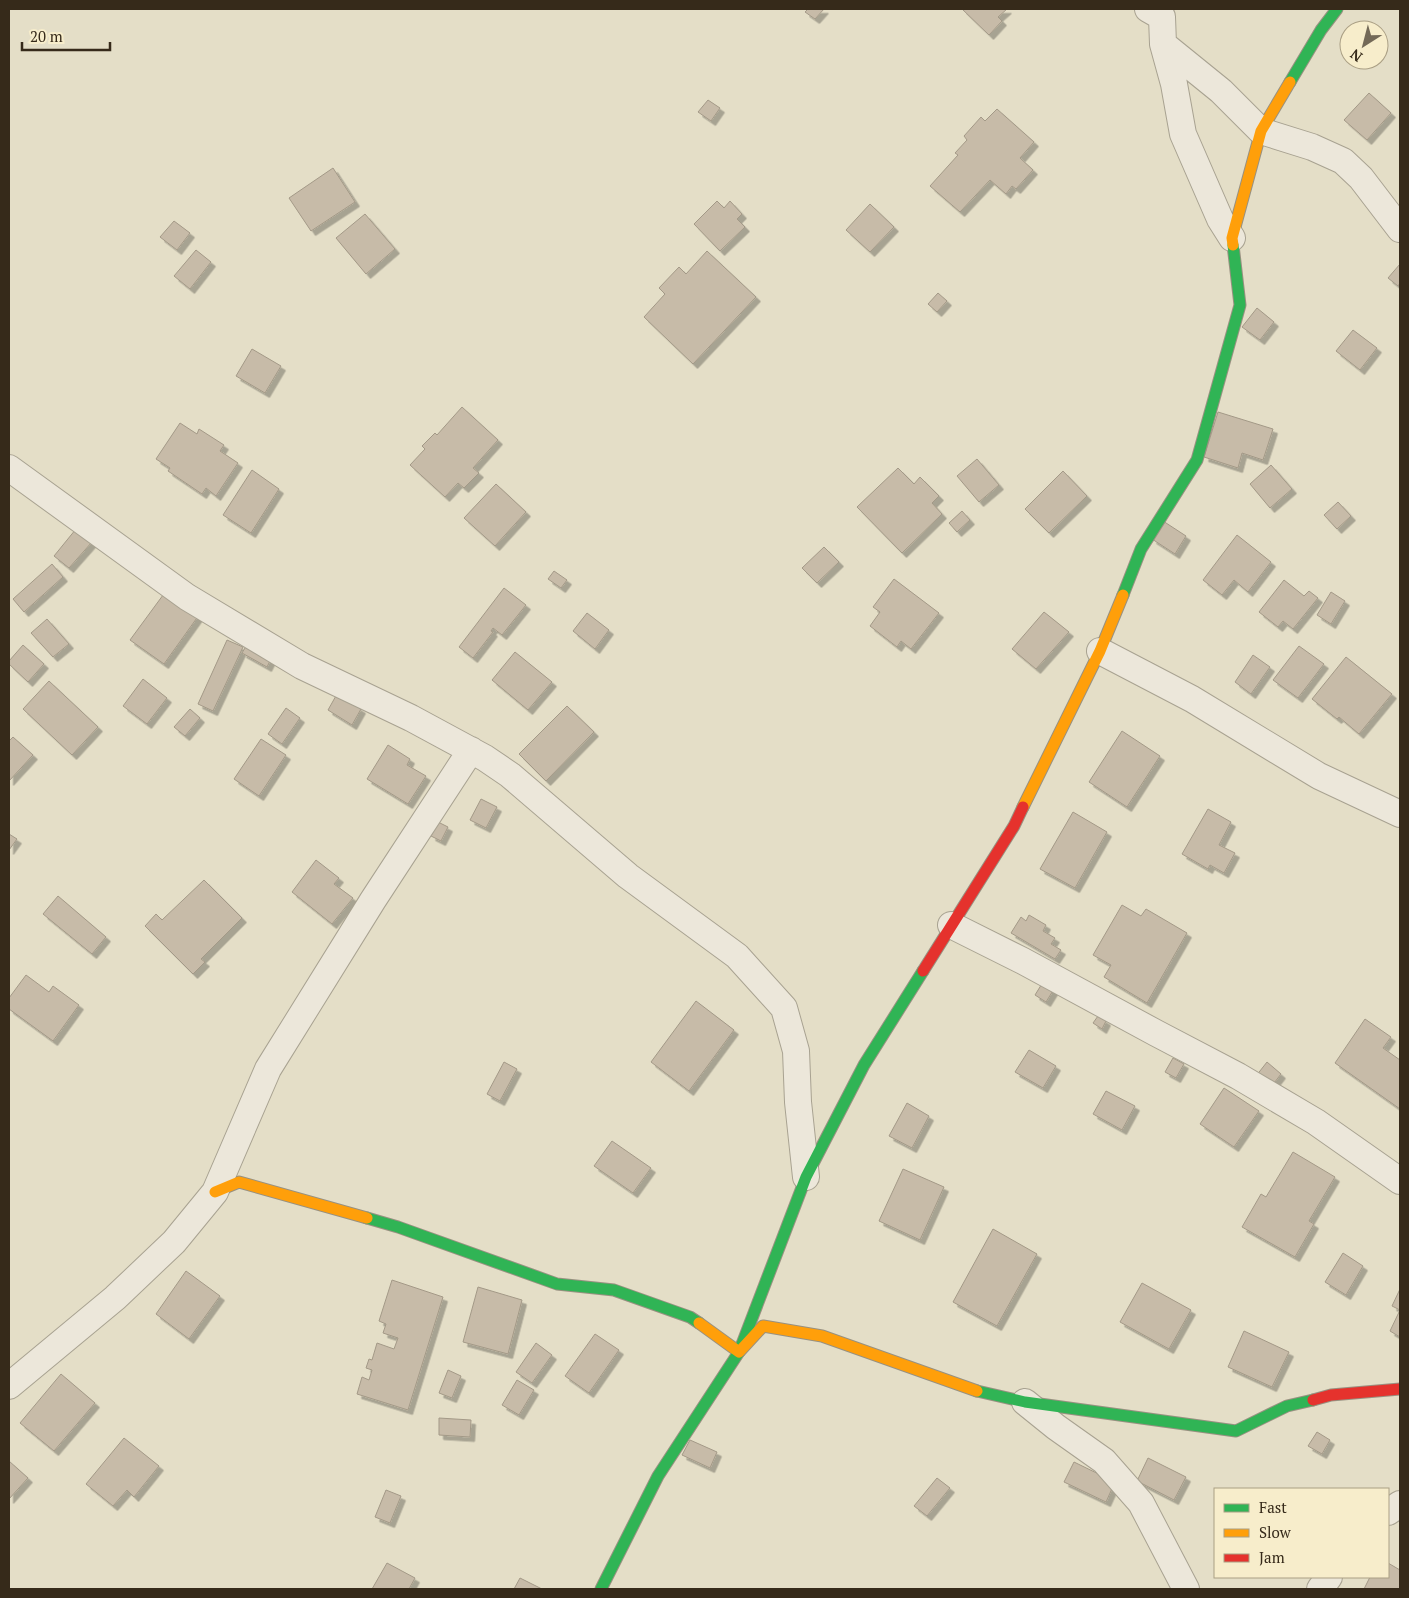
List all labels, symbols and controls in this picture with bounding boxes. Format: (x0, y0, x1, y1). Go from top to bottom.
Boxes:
scale bar (22, 20, 110, 52)
north arrow (1339, 20, 1389, 70)
text: 20 m (30, 26, 63, 46)
text: N (1346, 45, 1366, 67)
legend (1214, 1488, 1389, 1578)
text: Fast (1259, 1497, 1287, 1517)
text: Slow (1259, 1522, 1292, 1542)
text: Jam (1259, 1547, 1285, 1567)

